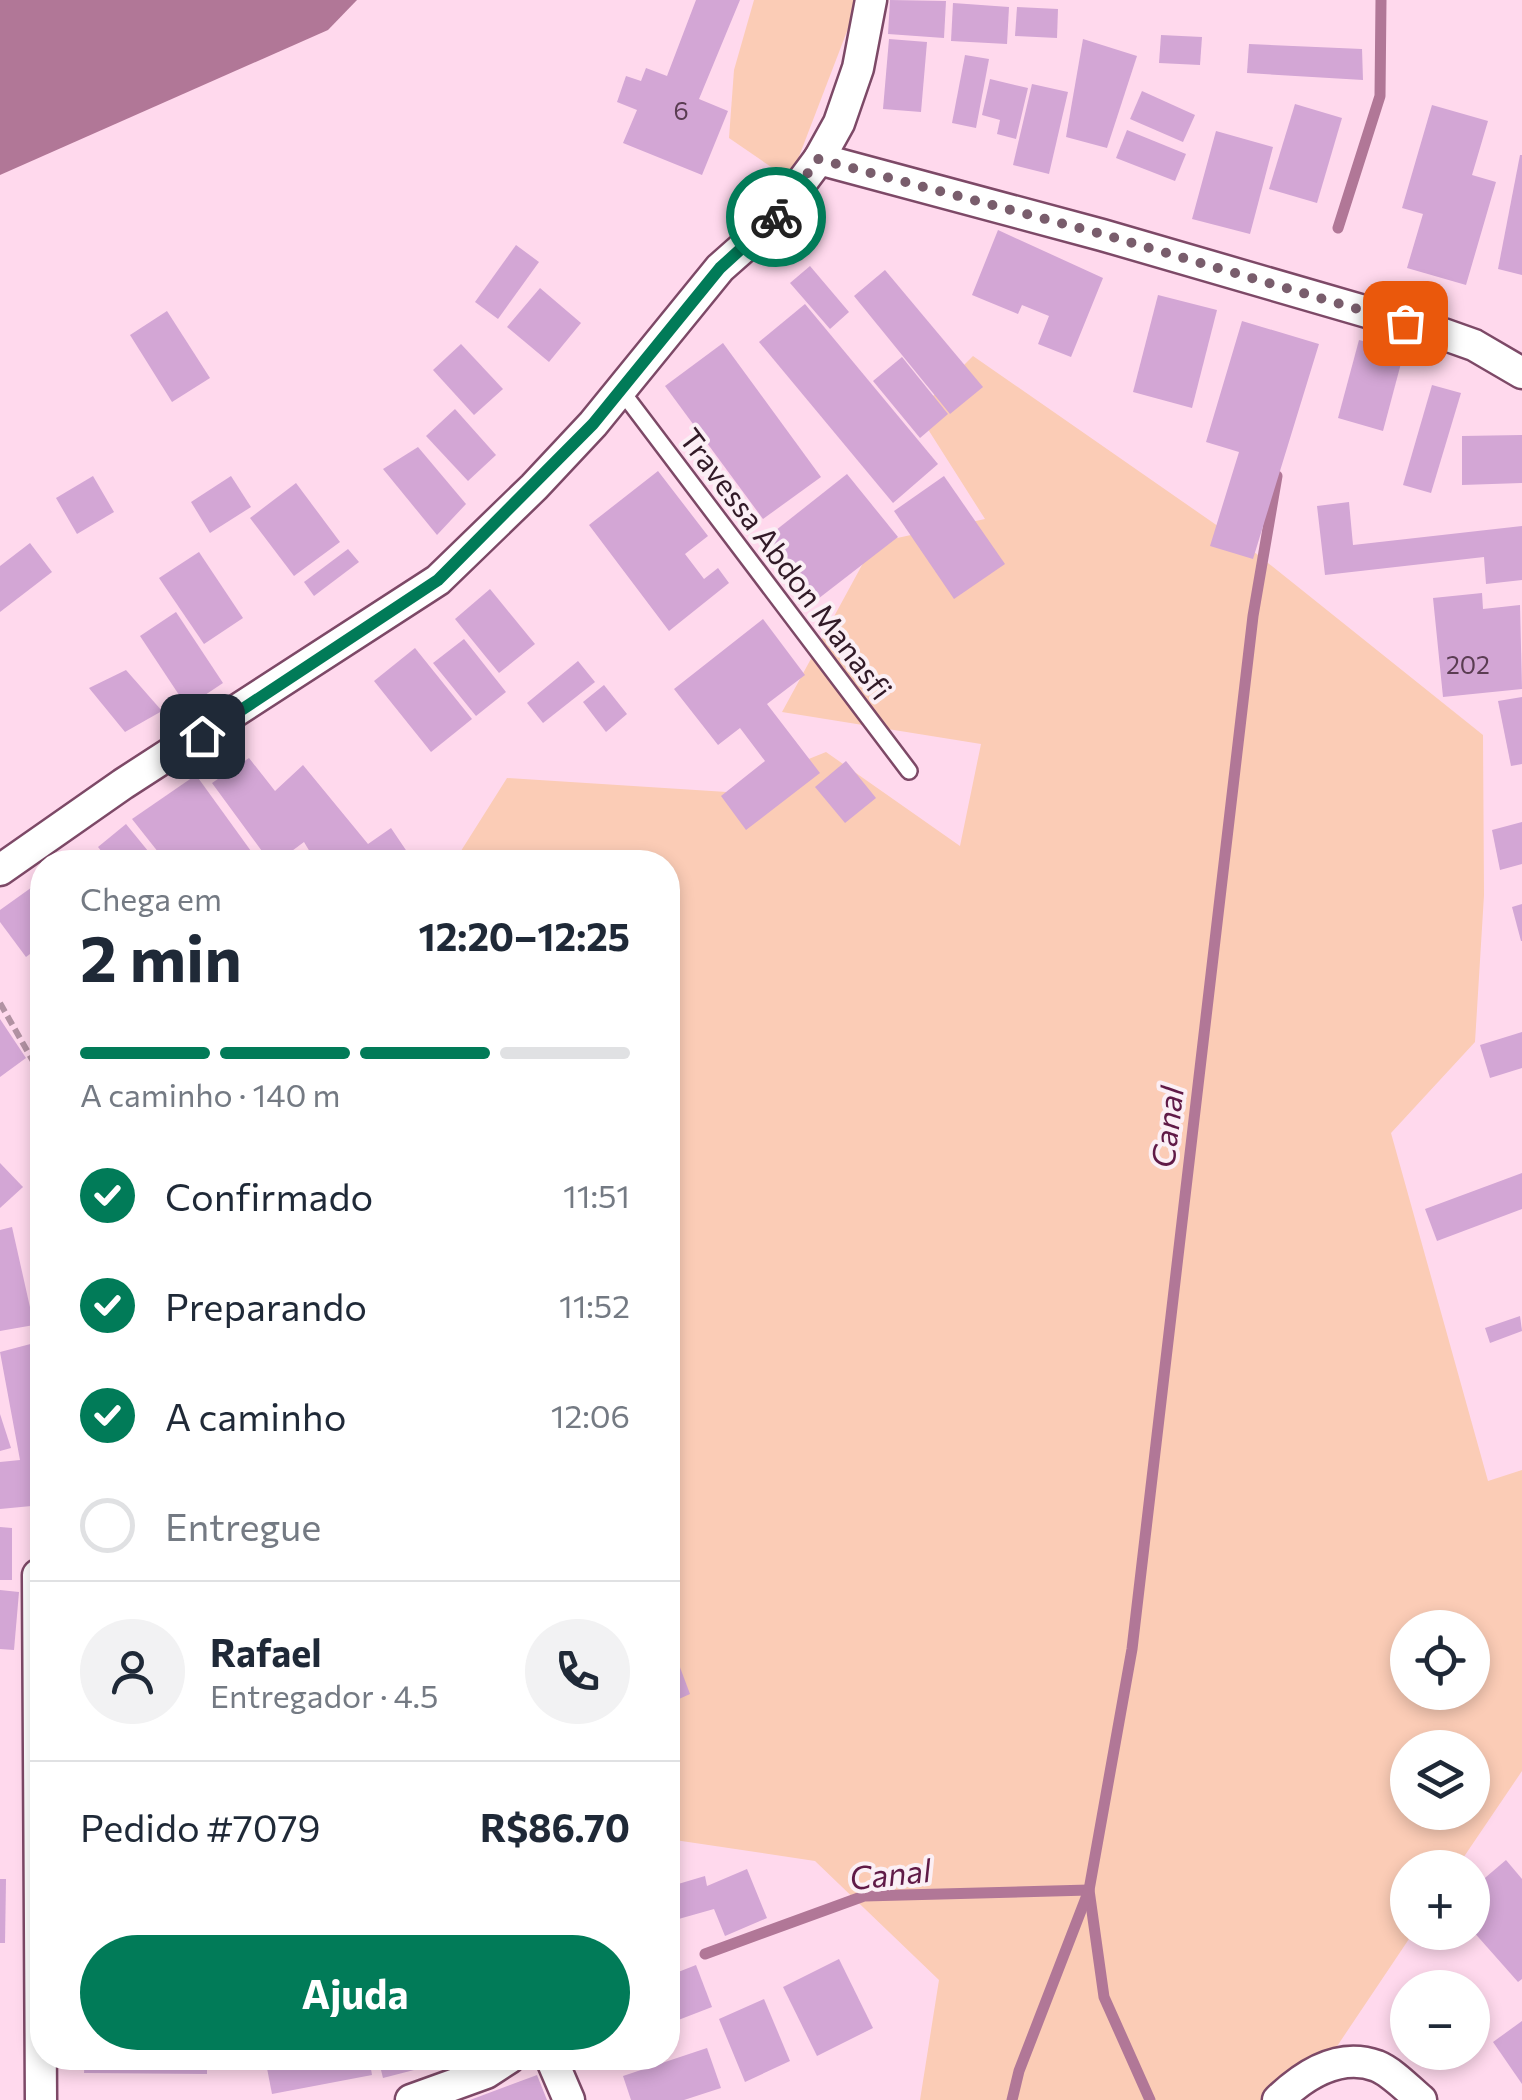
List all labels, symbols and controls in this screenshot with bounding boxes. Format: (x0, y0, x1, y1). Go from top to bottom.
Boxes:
house number: 6 (673, 95, 689, 125)
courier (726, 167, 826, 267)
icon: bike (749, 190, 804, 245)
pin (1363, 281, 1448, 366)
icon: bag (1378, 296, 1433, 351)
street label: Travessa Abdon Manasfi (673, 420, 901, 706)
house number: 202 (1446, 649, 1490, 679)
pin (160, 694, 245, 779)
icon: home (175, 709, 230, 764)
text: Chega em (80, 878, 222, 918)
text: 12:20–12:25 (419, 912, 630, 959)
text: 2 min (80, 916, 242, 995)
text: A caminho · 140 m (80, 1074, 340, 1114)
water label: Canal (1141, 1083, 1191, 1170)
icon: check (80, 1168, 135, 1223)
text: Confirmado (165, 1172, 373, 1219)
text: 11:51 (563, 1175, 630, 1215)
icon: check (80, 1278, 135, 1333)
text: Preparando (165, 1282, 367, 1329)
text: 11:52 (559, 1285, 630, 1325)
icon: check (80, 1388, 135, 1443)
text: A caminho (165, 1392, 346, 1439)
text: 12:06 (551, 1395, 630, 1435)
text: Entregue (165, 1502, 321, 1549)
map controls (1390, 1610, 1490, 2070)
button: locate (1390, 1610, 1490, 1710)
button: person (80, 1619, 185, 1724)
button: phone (525, 1619, 630, 1724)
text: Rafael (210, 1628, 322, 1675)
text: Entregador · 4.5 (210, 1675, 439, 1715)
button: layers (1390, 1730, 1490, 1830)
text: Pedido #7079 (80, 1803, 320, 1850)
text: R$86.70 (480, 1803, 630, 1850)
water label: Canal (847, 1849, 934, 1897)
button: + (1390, 1850, 1490, 1950)
button: Ajuda (80, 1935, 630, 2050)
button: − (1390, 1970, 1490, 2070)

